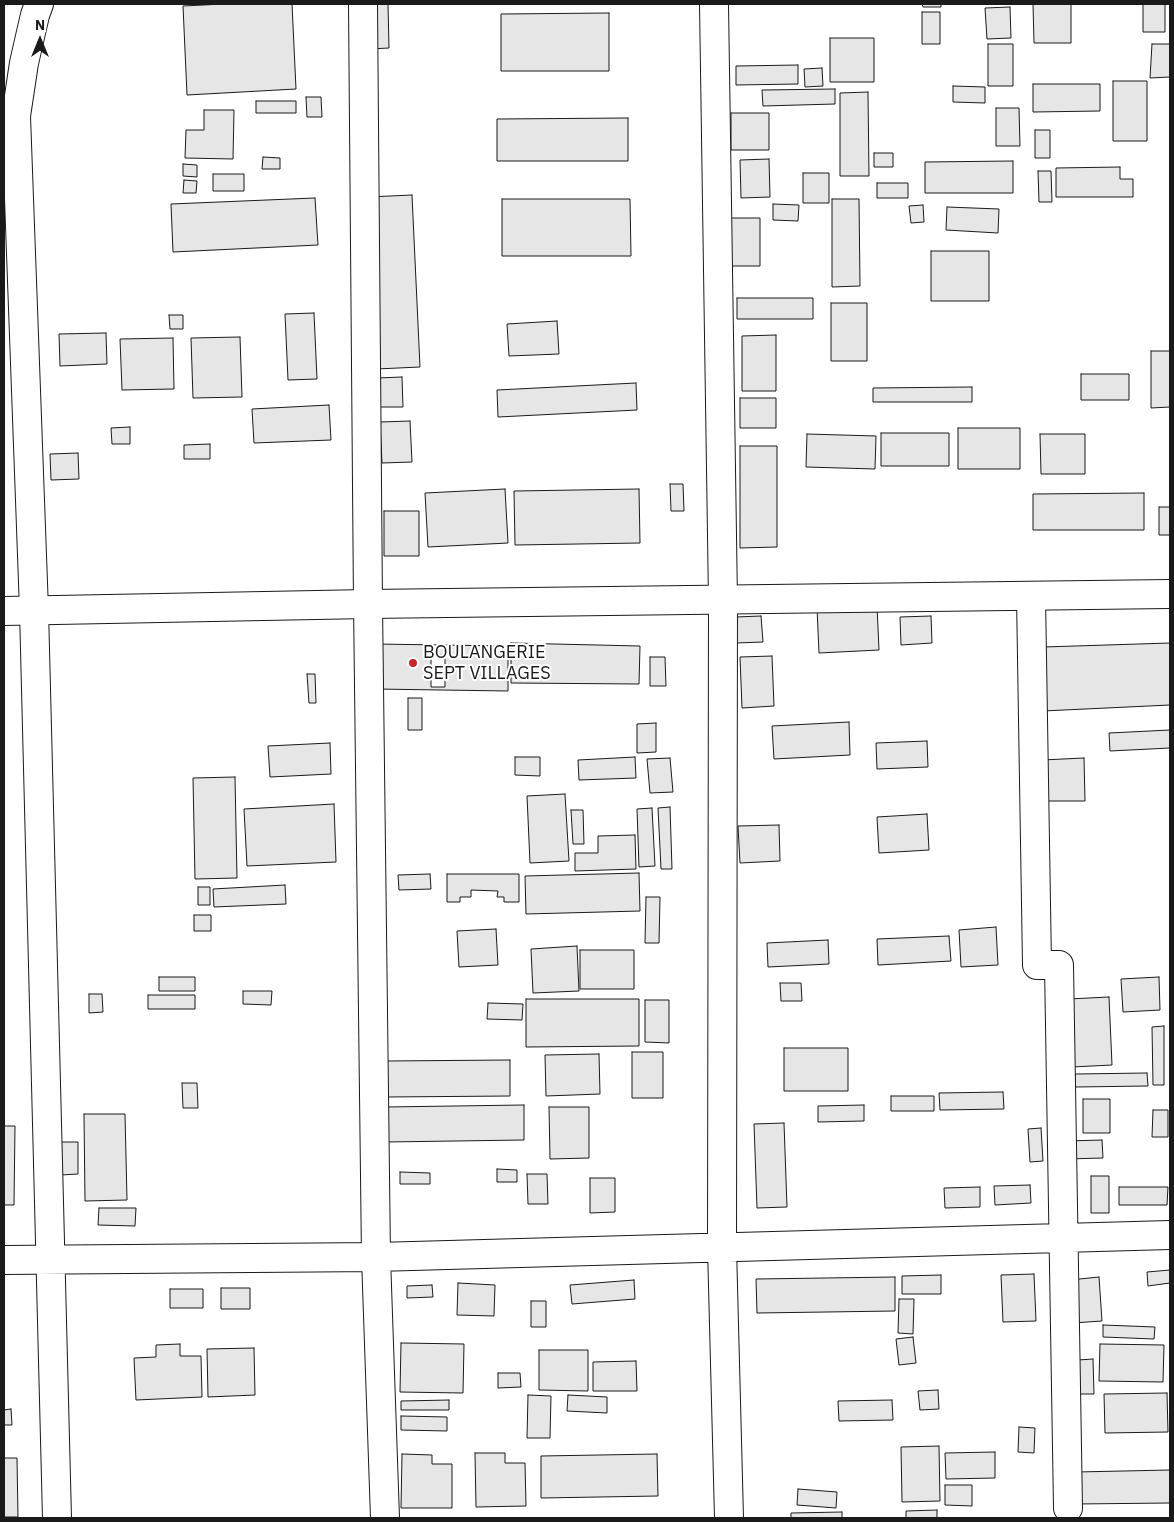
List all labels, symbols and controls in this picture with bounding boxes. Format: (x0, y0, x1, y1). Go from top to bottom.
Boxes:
north arrow (15, 15, 65, 65)
text: N (35, 16, 45, 34)
place label: BOULANGERIE SEPT VILLAGES (423, 642, 551, 684)
marker: BOULANGERIE SEPT VILLAGES (407, 657, 419, 669)

